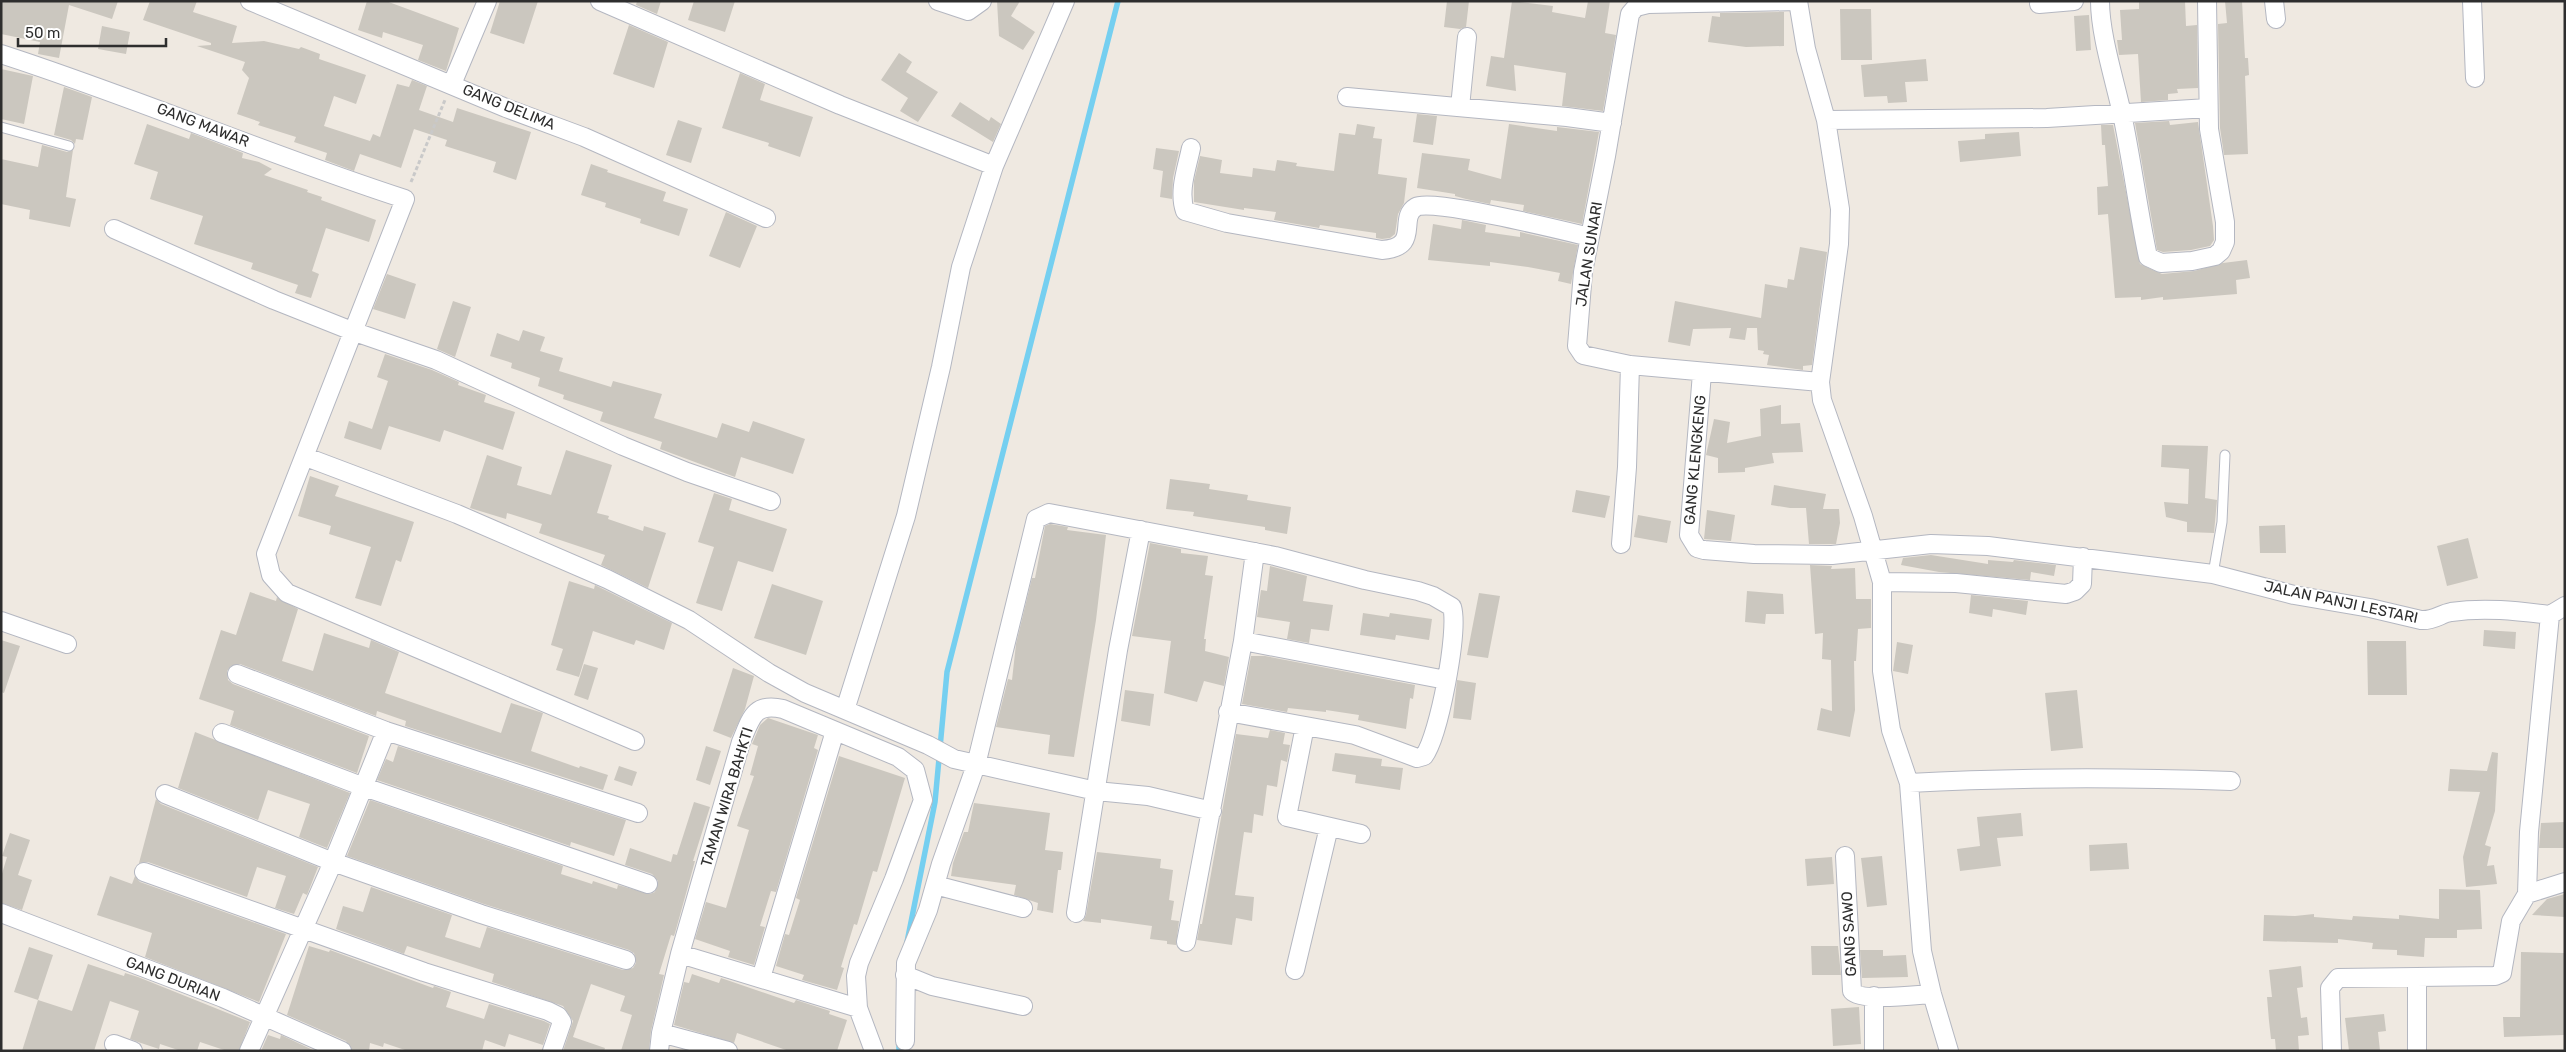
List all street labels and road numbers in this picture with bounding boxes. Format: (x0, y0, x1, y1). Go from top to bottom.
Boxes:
street label: GANG DELIMA (460, 80, 558, 134)
street label: GANG MAWAR (154, 99, 252, 151)
street label: JALAN SUNARI (1572, 200, 1606, 308)
street label: GANG KLENGKENG (1680, 394, 1710, 526)
street label: JALAN PANJI LESTARI (2262, 577, 2420, 627)
street label: TAMAN WIRA BAHKTI (697, 725, 757, 869)
street label: GANG SAWO (1838, 891, 1860, 977)
street label: GANG DURIAN (123, 953, 223, 1005)

